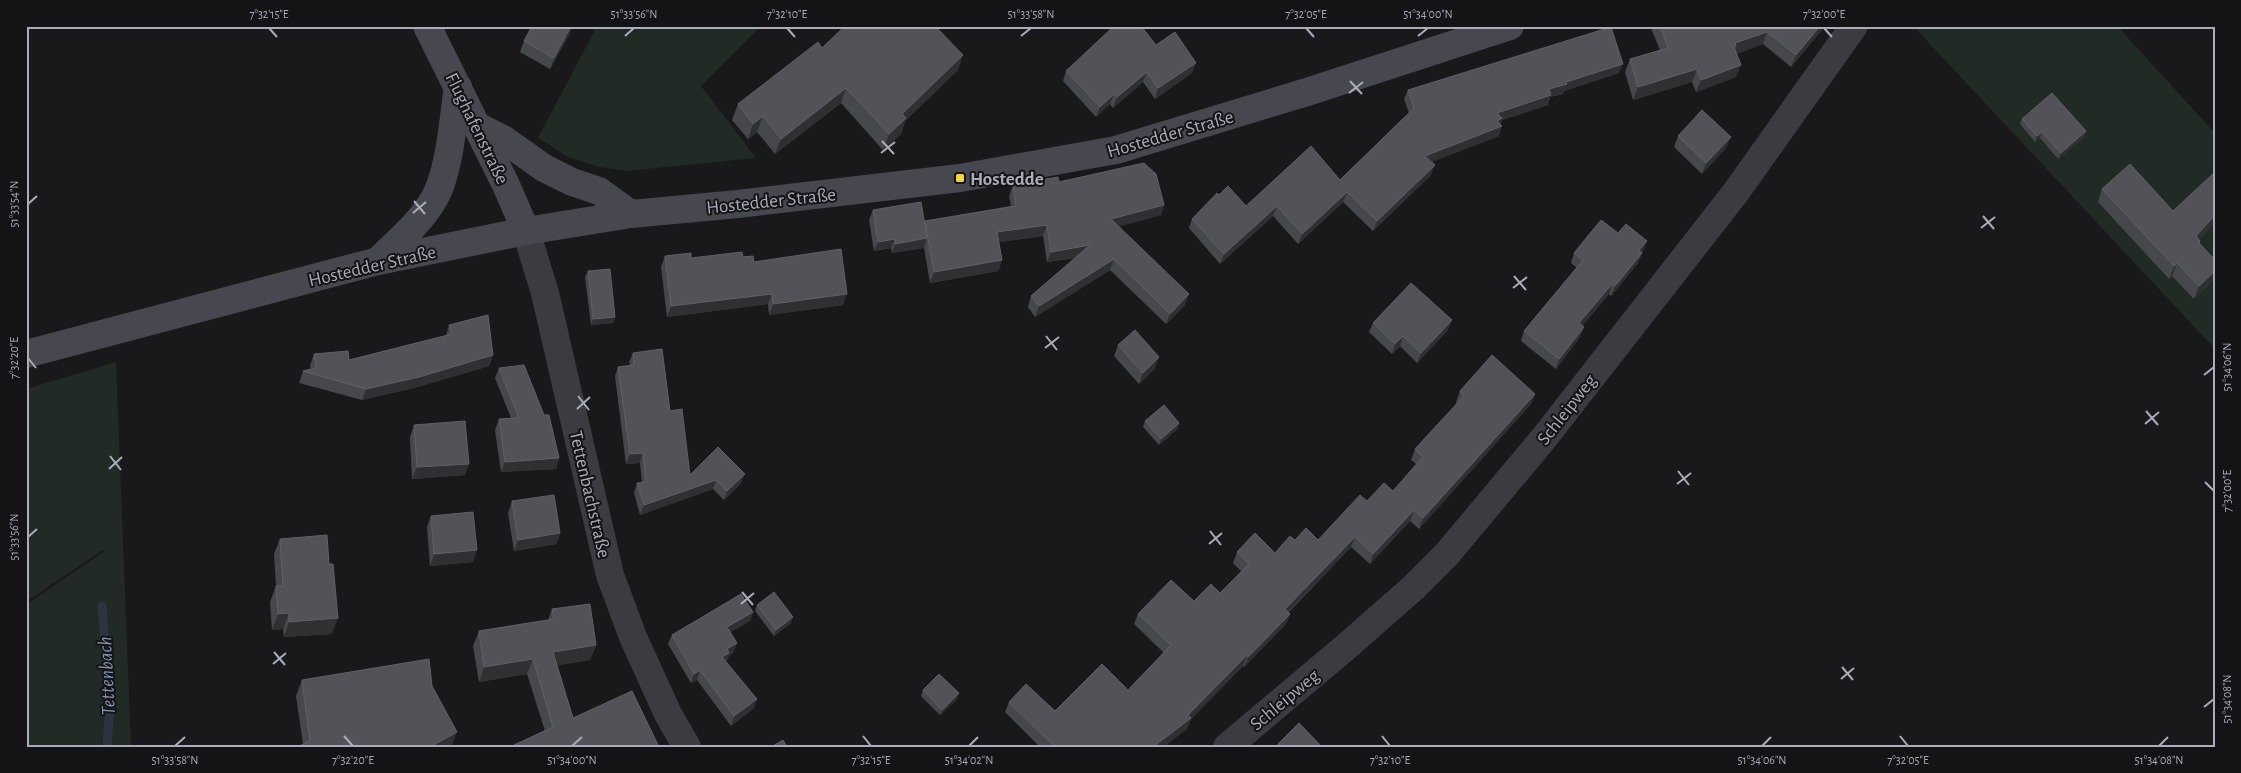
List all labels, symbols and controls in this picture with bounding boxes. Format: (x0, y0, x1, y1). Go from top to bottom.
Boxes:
text: 7°32'15"E (249, 8, 289, 20)
text: 51°33'56"N (611, 8, 657, 20)
text: 7°32'10"E (767, 8, 807, 20)
text: 51°33'58"N (1008, 8, 1054, 20)
text: 7°32'05"E (1285, 8, 1327, 20)
text: 51°34'00"N (1403, 8, 1453, 20)
text: 7°32'00"E (1803, 8, 1846, 20)
street label: Flughafenstraße (441, 70, 512, 187)
street label: Hostedder Straße (1105, 107, 1236, 162)
place label: Hostedde (970, 170, 1044, 189)
marker: Hostedde (954, 172, 966, 184)
text: 51°33'54"N (8, 181, 20, 227)
street label: Hostedder Straße (705, 185, 837, 218)
street label: Hostedder Straße (307, 243, 438, 290)
text: 7°32'20"E (8, 337, 20, 379)
text: 51°34'06"N (2221, 343, 2233, 391)
street label: Schleipweg (1534, 371, 1601, 449)
street label: Tettenbachstraße (566, 429, 613, 560)
text: 7°32'00"E (2221, 469, 2233, 512)
text: 51°33'56"N (8, 514, 20, 560)
water label: Tettenbach (95, 636, 119, 716)
street label: Schleipweg (1247, 666, 1324, 734)
text: 51°34'08"N (2221, 675, 2233, 723)
text: 51°33'58"N (152, 754, 198, 766)
text: 7°32'20"E (332, 754, 374, 766)
text: 51°34'00"N (547, 754, 597, 766)
text: 7°32'15"E (851, 754, 891, 766)
text: 51°34'02"N (945, 754, 993, 766)
text: 7°32'10"E (1370, 754, 1410, 766)
text: 51°34'06"N (1738, 754, 1786, 766)
text: 7°32'05"E (1887, 754, 1929, 766)
text: 51°34'08"N (2135, 754, 2183, 766)

